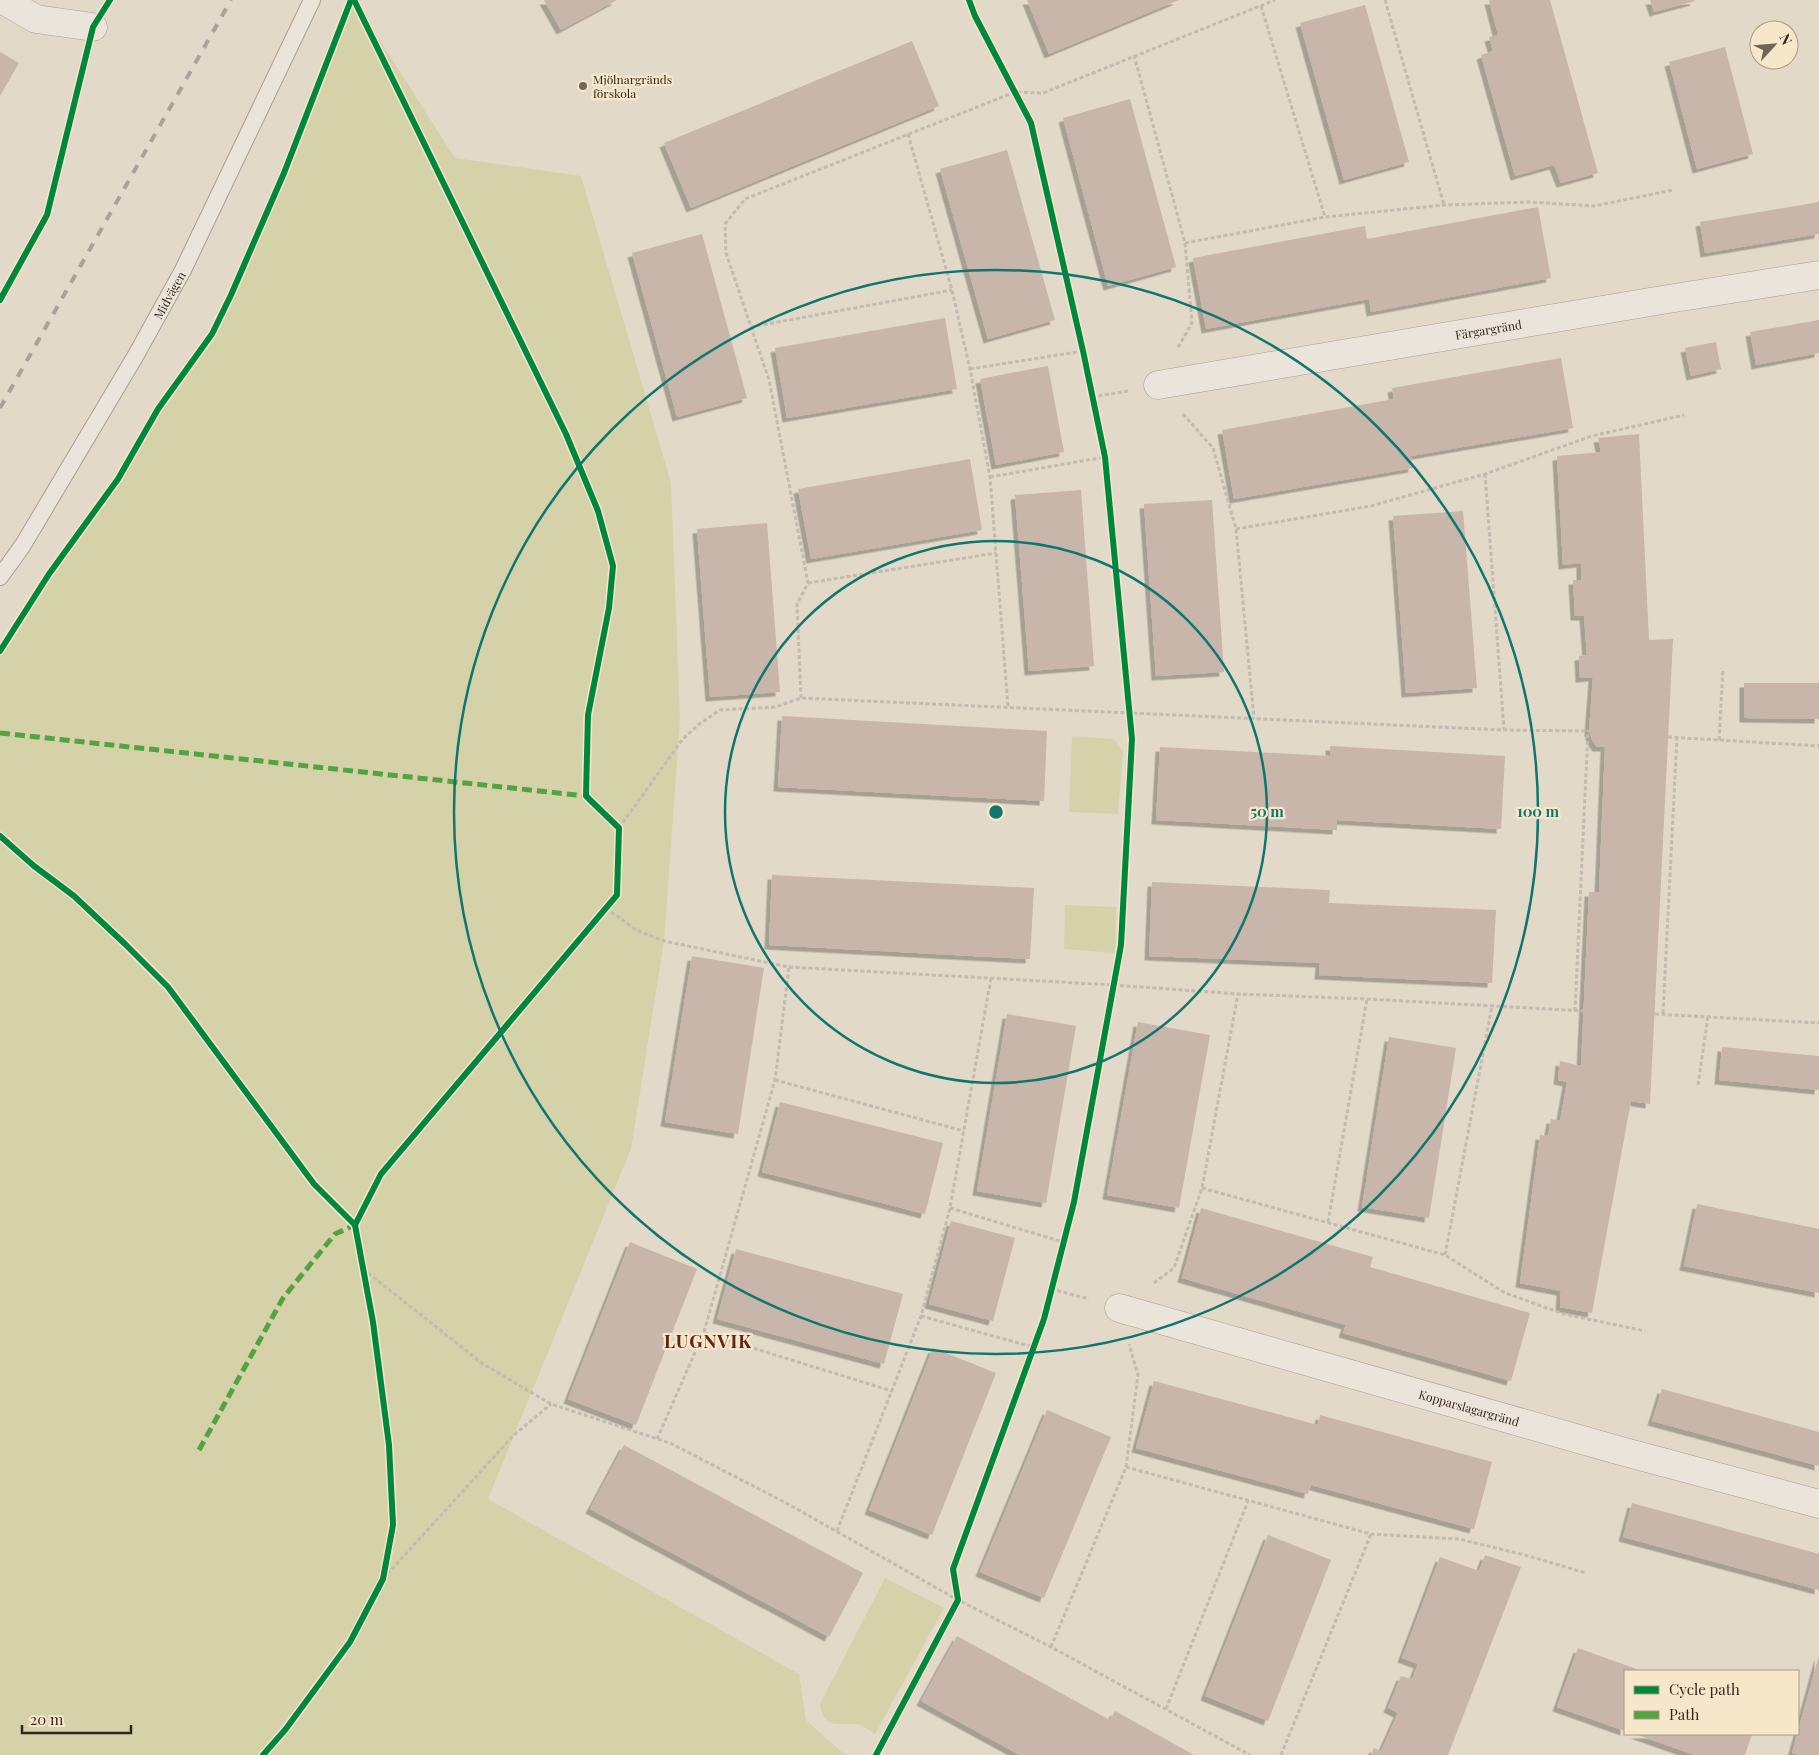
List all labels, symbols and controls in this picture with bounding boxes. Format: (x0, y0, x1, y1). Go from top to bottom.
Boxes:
north arrow (1749, 20, 1799, 70)
text: N (1775, 30, 1797, 48)
place label: Mjölnargränds förskola (593, 71, 672, 101)
marker: Mjölnargränds förskola (577, 80, 589, 92)
street label: Midvägen (150, 268, 189, 322)
street label: Färgargränd (1454, 316, 1523, 343)
text: 50 m (1250, 801, 1284, 821)
text: 100 m (1517, 801, 1560, 821)
centre of rings (987, 803, 1005, 821)
district label: LUGNVIK (664, 1329, 752, 1353)
street label: Kopparslagargränd (1417, 1386, 1521, 1430)
legend (1624, 1670, 1799, 1735)
text: Cycle path (1669, 1679, 1740, 1699)
scale bar (22, 1702, 131, 1734)
text: Path (1669, 1704, 1699, 1724)
text: 20 m (30, 1709, 64, 1729)

